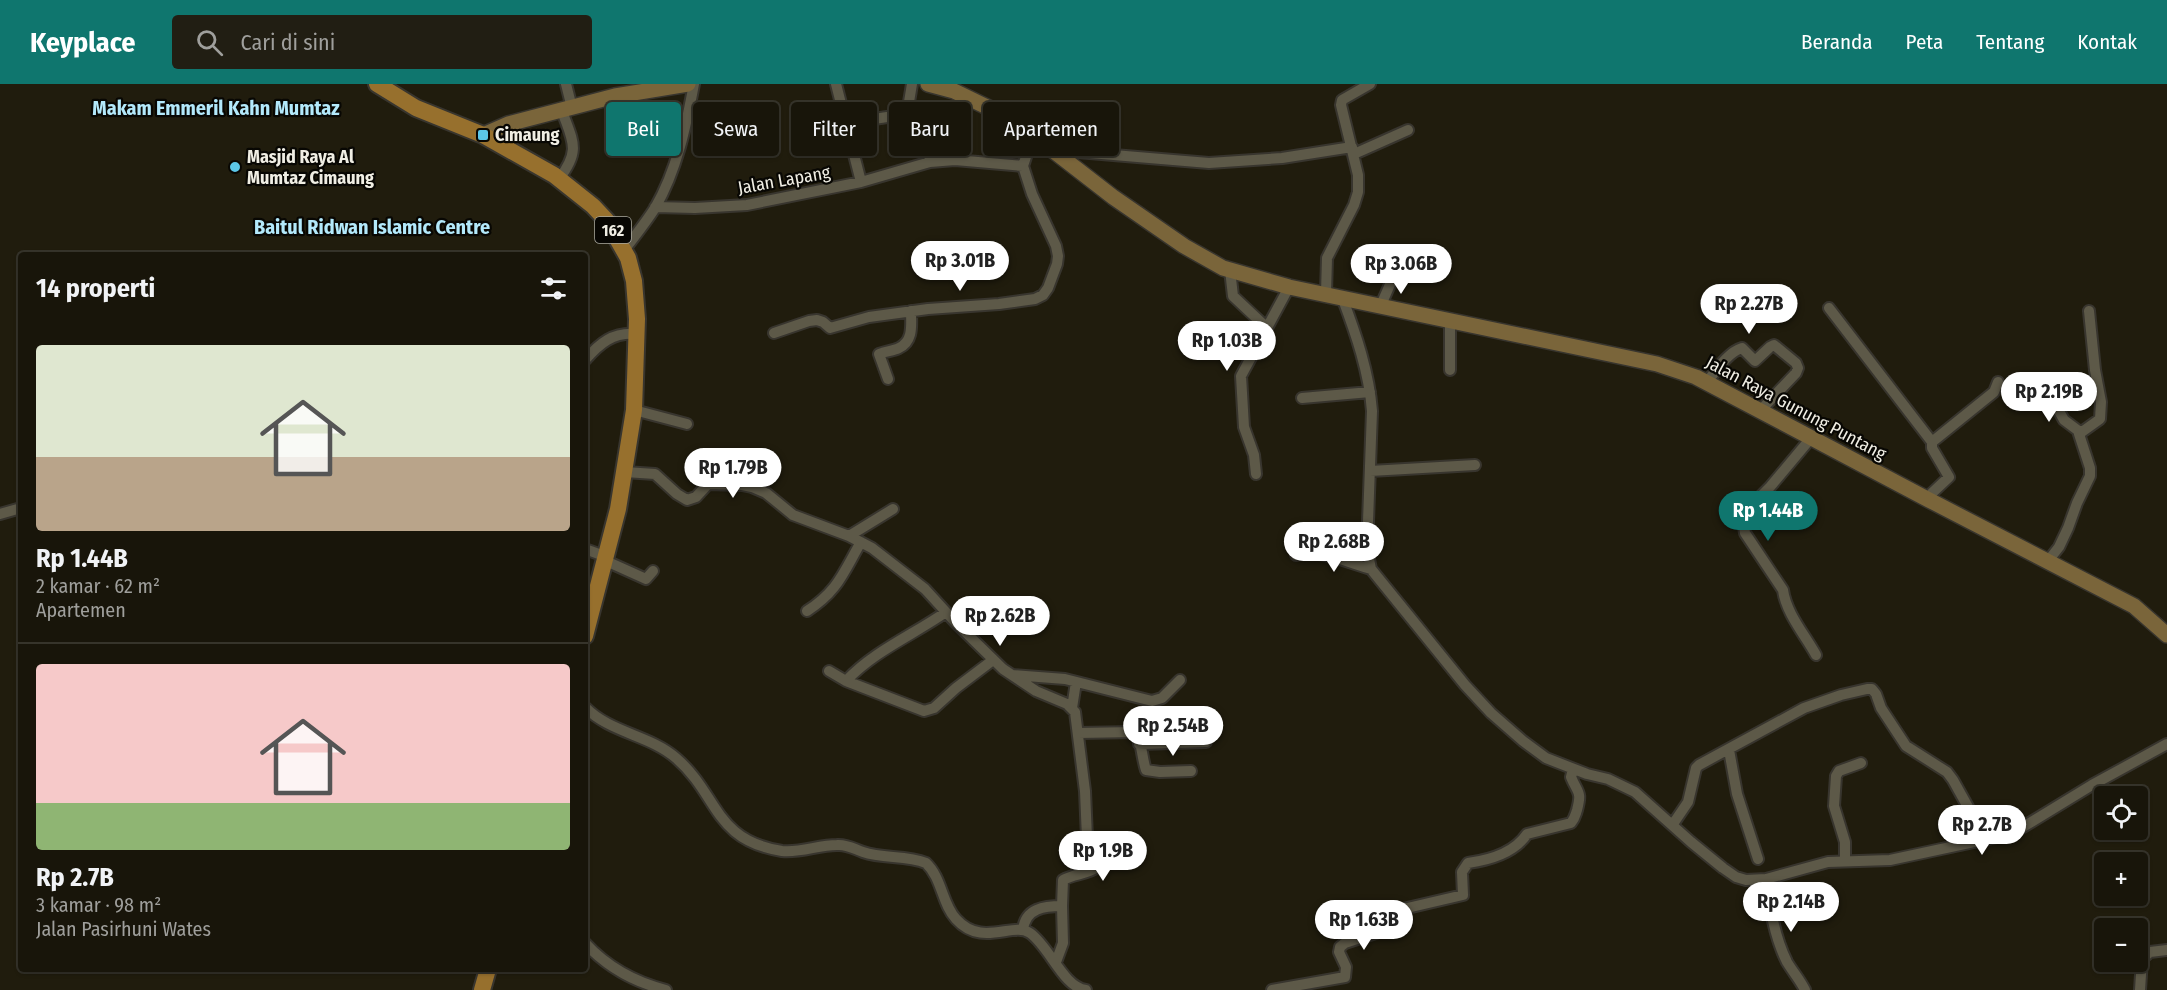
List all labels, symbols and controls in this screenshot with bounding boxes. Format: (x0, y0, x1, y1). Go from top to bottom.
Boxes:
search box (172, 15, 592, 69)
text: Keyplace (30, 26, 136, 59)
icon: search (193, 26, 226, 59)
text: Cari di sini (241, 29, 335, 56)
text: Beranda (1801, 29, 1873, 55)
text: Peta (1906, 29, 1943, 55)
text: Tentang (1976, 29, 2044, 55)
text: Kontak (2077, 29, 2137, 55)
district label: Makam Emmeril Kahn Mumtaz (92, 96, 340, 120)
chip: Beli (606, 102, 681, 156)
chip: Sewa (693, 102, 779, 156)
chip: Filter (791, 102, 877, 156)
chip: Baru (889, 102, 971, 156)
chip: Apartemen (983, 102, 1119, 156)
place label: Cimaung (495, 124, 560, 146)
marker: Cimaung (476, 128, 490, 142)
place label: Masjid Raya Al Mumtaz Cimaung (247, 146, 374, 189)
marker: Masjid Raya Al Mumtaz Cimaung (228, 160, 242, 174)
street label: Jalan Lapang (736, 161, 833, 199)
district label: Baitul Ridwan Islamic Centre (254, 215, 490, 239)
road number: 162 (595, 217, 631, 243)
pin: Rp 3.01B (898, 241, 1022, 292)
pin: Rp 3.06B (1339, 244, 1463, 295)
text: Rp 3.01B (925, 248, 995, 272)
text: Rp 3.06B (1365, 251, 1437, 275)
icon: filters (537, 272, 570, 305)
text: 14 properti (36, 273, 155, 304)
pin: Rp 2.27B (1687, 284, 1811, 335)
text: Rp 2.27B (1715, 291, 1783, 315)
pin: Rp 1.03B (1165, 321, 1289, 372)
text: Rp 1.03B (1192, 328, 1262, 352)
street label: Jalan Raya Gunung Puntang (1702, 351, 1890, 465)
pin: Rp 2.19B (1987, 372, 2111, 423)
text: Rp 2.19B (2015, 379, 2083, 403)
icon: home (249, 384, 357, 492)
pin: Rp 1.79B (671, 448, 795, 499)
text: Rp 1.79B (698, 455, 768, 479)
pin: Rp 1.44B (1706, 491, 1830, 542)
text: Rp 1.44B (1733, 498, 1803, 522)
pin: Rp 2.68B (1272, 522, 1396, 573)
text: Rp 2.68B (1298, 529, 1370, 553)
text: Rp 1.44B (36, 543, 128, 574)
text: 2 kamar · 62 m² (36, 574, 160, 598)
pin: Rp 2.62B (938, 596, 1062, 647)
text: Apartemen (36, 598, 126, 622)
text: Rp 2.62B (965, 603, 1035, 627)
icon: home (249, 703, 357, 811)
pin: Rp 2.54B (1111, 706, 1235, 757)
text: Rp 2.54B (1137, 713, 1209, 737)
map controls (2094, 786, 2148, 972)
button: locate (2094, 786, 2148, 840)
pin: Rp 2.7B (1927, 805, 2037, 856)
text: Rp 2.7B (1952, 812, 2012, 836)
pin: Rp 1.9B (1048, 831, 1158, 882)
text: Rp 1.9B (1073, 838, 1133, 862)
button: + (2094, 852, 2148, 906)
text: Rp 2.7B (36, 862, 114, 893)
pin: Rp 2.14B (1729, 882, 1853, 933)
text: Rp 2.14B (1757, 889, 1825, 913)
text: 3 kamar · 98 m² (36, 893, 161, 917)
pin: Rp 1.63B (1302, 900, 1426, 951)
text: Rp 1.63B (1329, 907, 1399, 931)
text: Jalan Pasirhuni Wates (36, 917, 211, 941)
button: − (2094, 918, 2148, 972)

